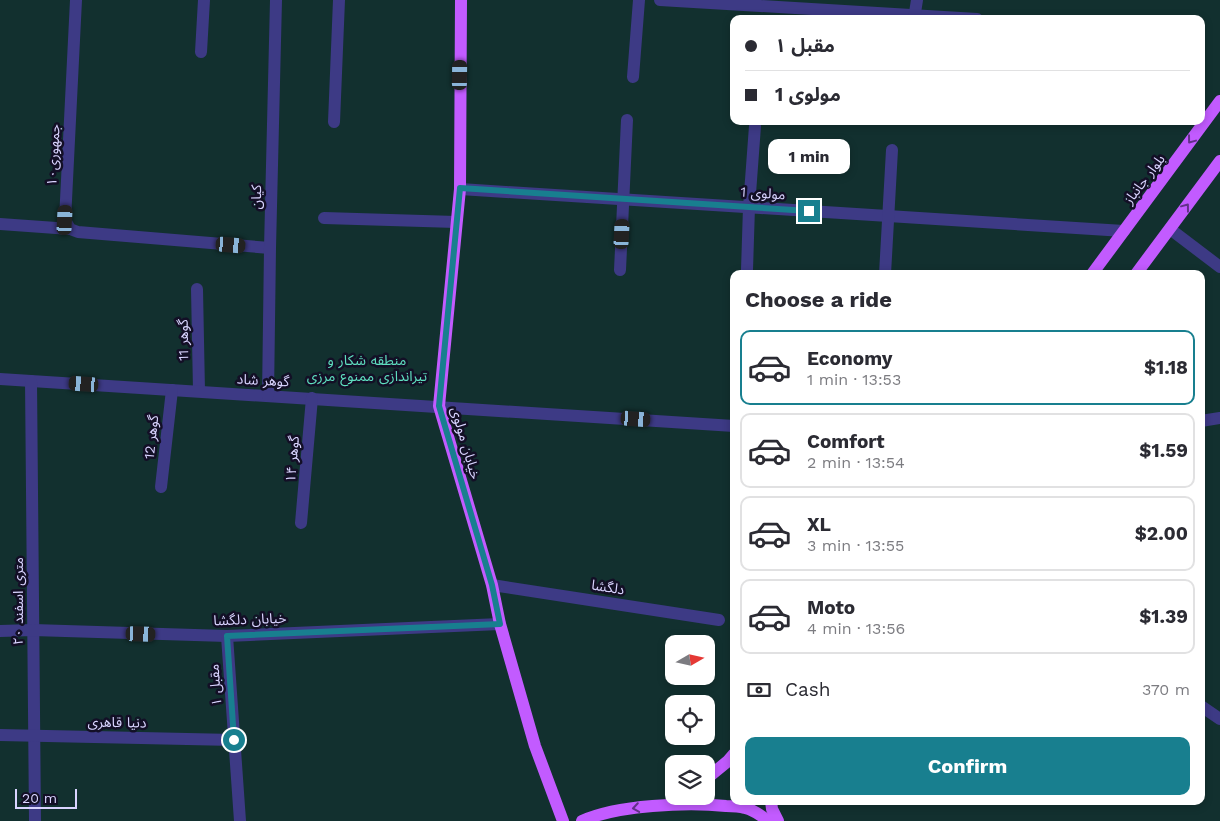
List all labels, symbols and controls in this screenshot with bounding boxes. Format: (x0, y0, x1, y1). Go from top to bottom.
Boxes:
text: مقبل ۱ (775, 34, 835, 57)
car (452, 60, 467, 90)
text: مولوی 1 (775, 83, 841, 106)
street label: جمهوری۱۰ (43, 124, 64, 186)
one-way arrow (1188, 134, 1197, 144)
callout: 1 min (768, 138, 850, 174)
text: 1 min (788, 147, 830, 166)
street label: بلوار جانباز (1120, 151, 1169, 208)
street label: مولوی 1 (740, 183, 786, 204)
street label: کیان (248, 184, 265, 209)
route end (798, 200, 820, 222)
one-way arrow (1180, 203, 1189, 213)
car (56, 205, 73, 235)
car (613, 219, 630, 249)
car (215, 236, 246, 254)
text: Choose a ride (745, 287, 892, 312)
street label: گوهر 11 (175, 319, 192, 361)
icon: car (747, 345, 792, 390)
text: Economy (807, 347, 892, 370)
park label: منطقه شکار و تیراندازی ممنوع مرزی (307, 352, 427, 387)
text: $1.18 (1144, 356, 1188, 379)
text: 1 min · 13:53 (807, 370, 901, 389)
street label: گوهر شاد (236, 371, 290, 390)
car (68, 375, 99, 393)
street label: خیابان مولوی (447, 405, 484, 481)
car (620, 410, 651, 428)
street label: گوهر 12 (141, 414, 162, 460)
icon: car (747, 428, 792, 473)
text: Comfort (807, 430, 885, 453)
street label: گوهر ۱۴ (282, 435, 303, 483)
text: $1.59 (1139, 439, 1188, 462)
text: 2 min · 13:54 (807, 453, 905, 472)
icon: car (747, 511, 792, 556)
text: XL (807, 513, 831, 536)
text: $2.00 (1135, 522, 1188, 545)
text: 3 min · 13:55 (807, 536, 904, 555)
street label: ۲۰ متری اسفند (10, 557, 27, 645)
street label: دلگشا (590, 576, 626, 598)
icon: car (747, 594, 792, 639)
text: Moto (807, 596, 855, 619)
text: $1.39 (1139, 605, 1188, 628)
street label: خیابان دلگشا (213, 610, 287, 629)
text: 4 min · 13:56 (807, 619, 905, 638)
car (125, 626, 156, 642)
north arrow (665, 635, 715, 685)
map controls (665, 635, 715, 805)
street label: مقبل ۱ (206, 663, 225, 707)
icon: cash (745, 676, 773, 704)
text: Cash (785, 678, 831, 701)
text: 370 m (1142, 680, 1190, 699)
button: locate (665, 695, 715, 745)
street label: دنیا قاهری (87, 713, 147, 732)
route start (223, 729, 245, 751)
button: Confirm (745, 737, 1190, 795)
button: layers (665, 755, 715, 805)
scale bar (15, 786, 78, 809)
text: 20 m (22, 790, 57, 806)
one-way arrow (632, 802, 640, 813)

